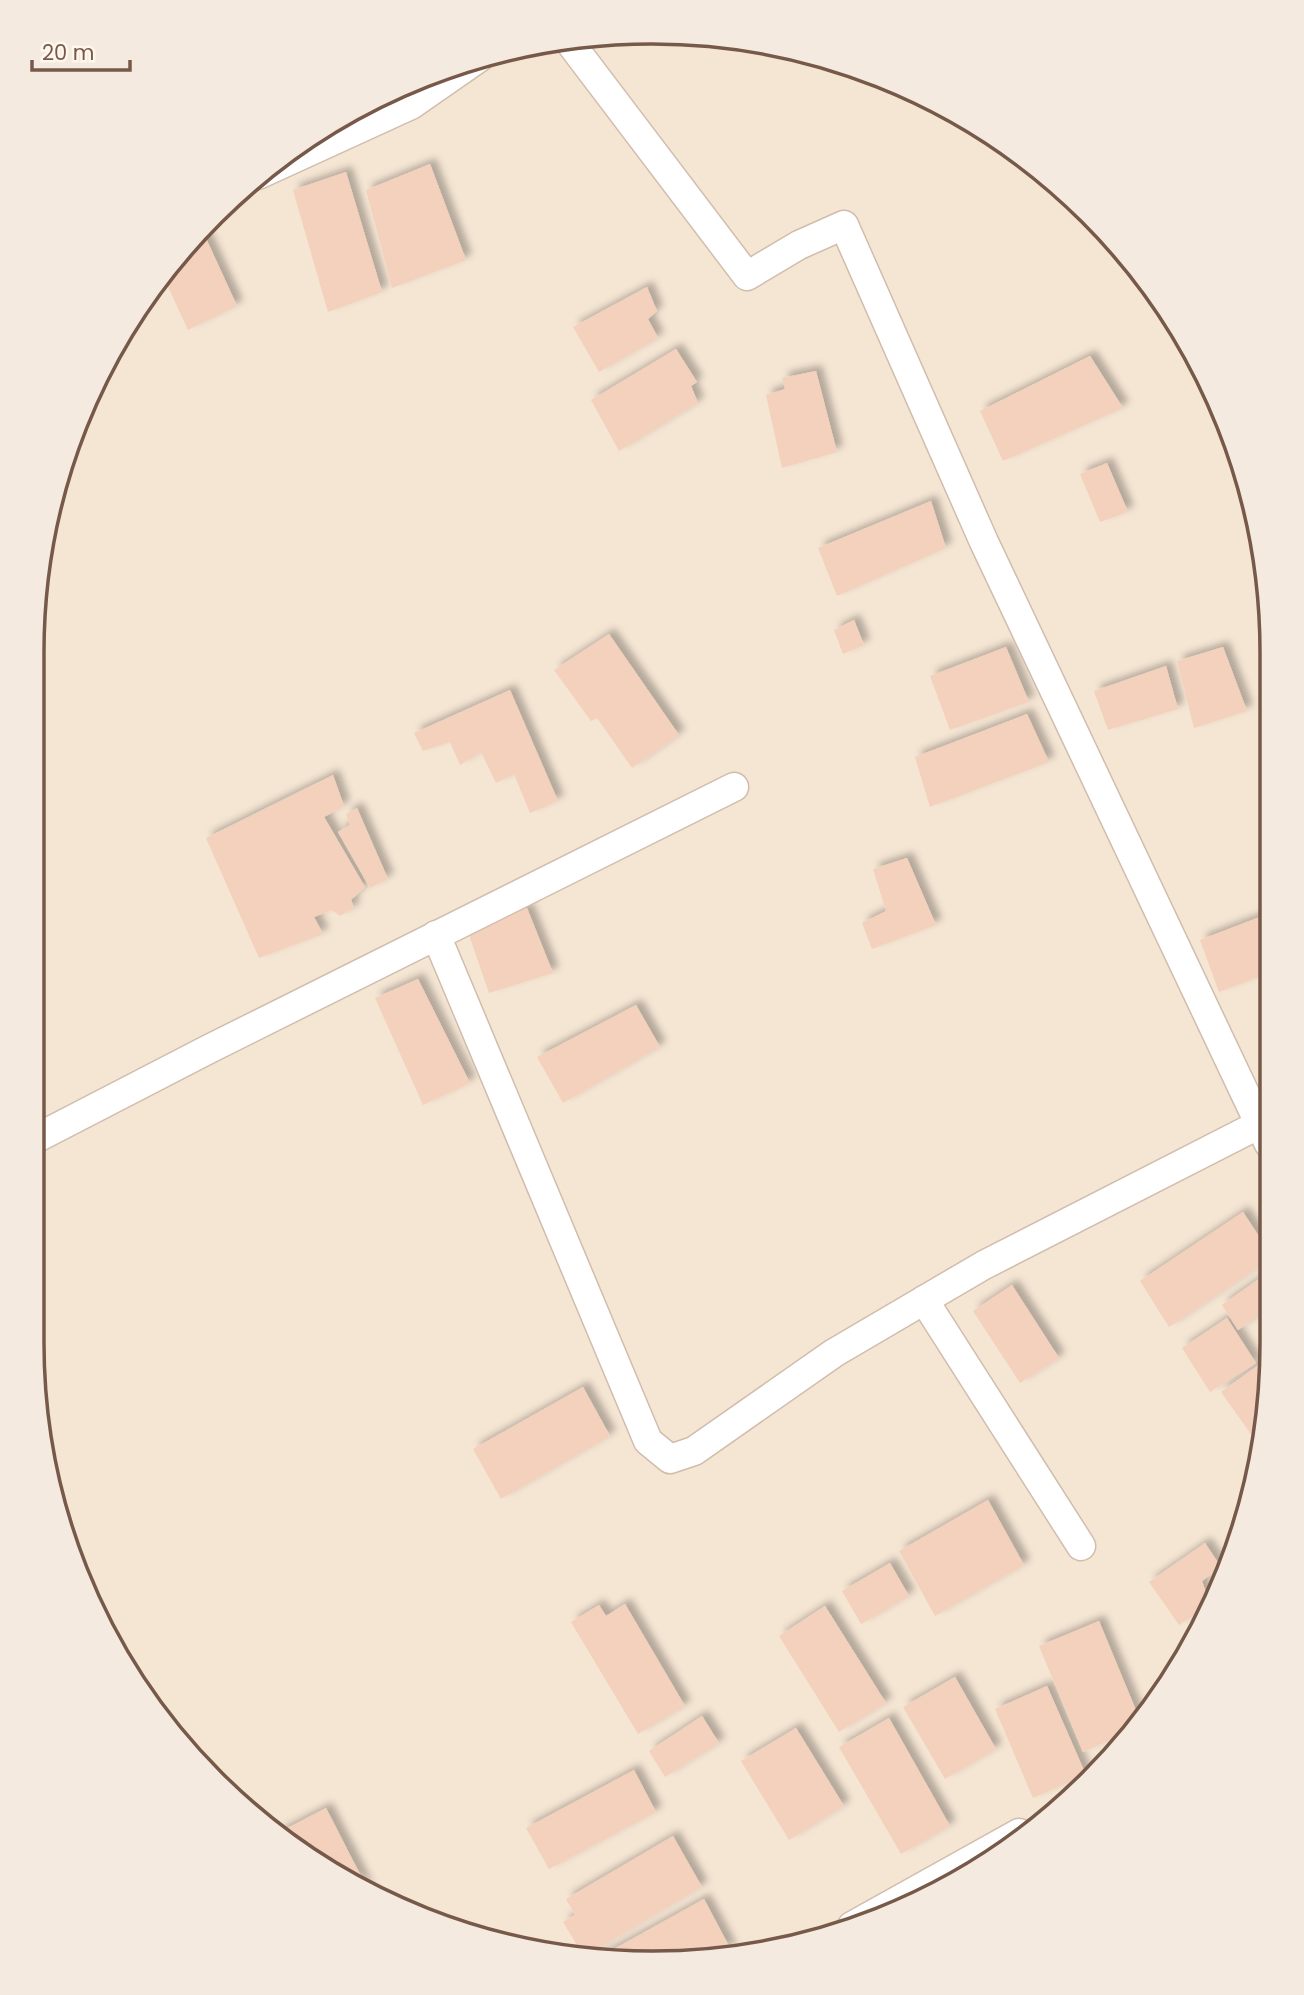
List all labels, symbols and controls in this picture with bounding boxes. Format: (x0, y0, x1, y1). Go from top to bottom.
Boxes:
scale bar (32, 28, 130, 72)
text: 20 m (42, 38, 95, 67)

